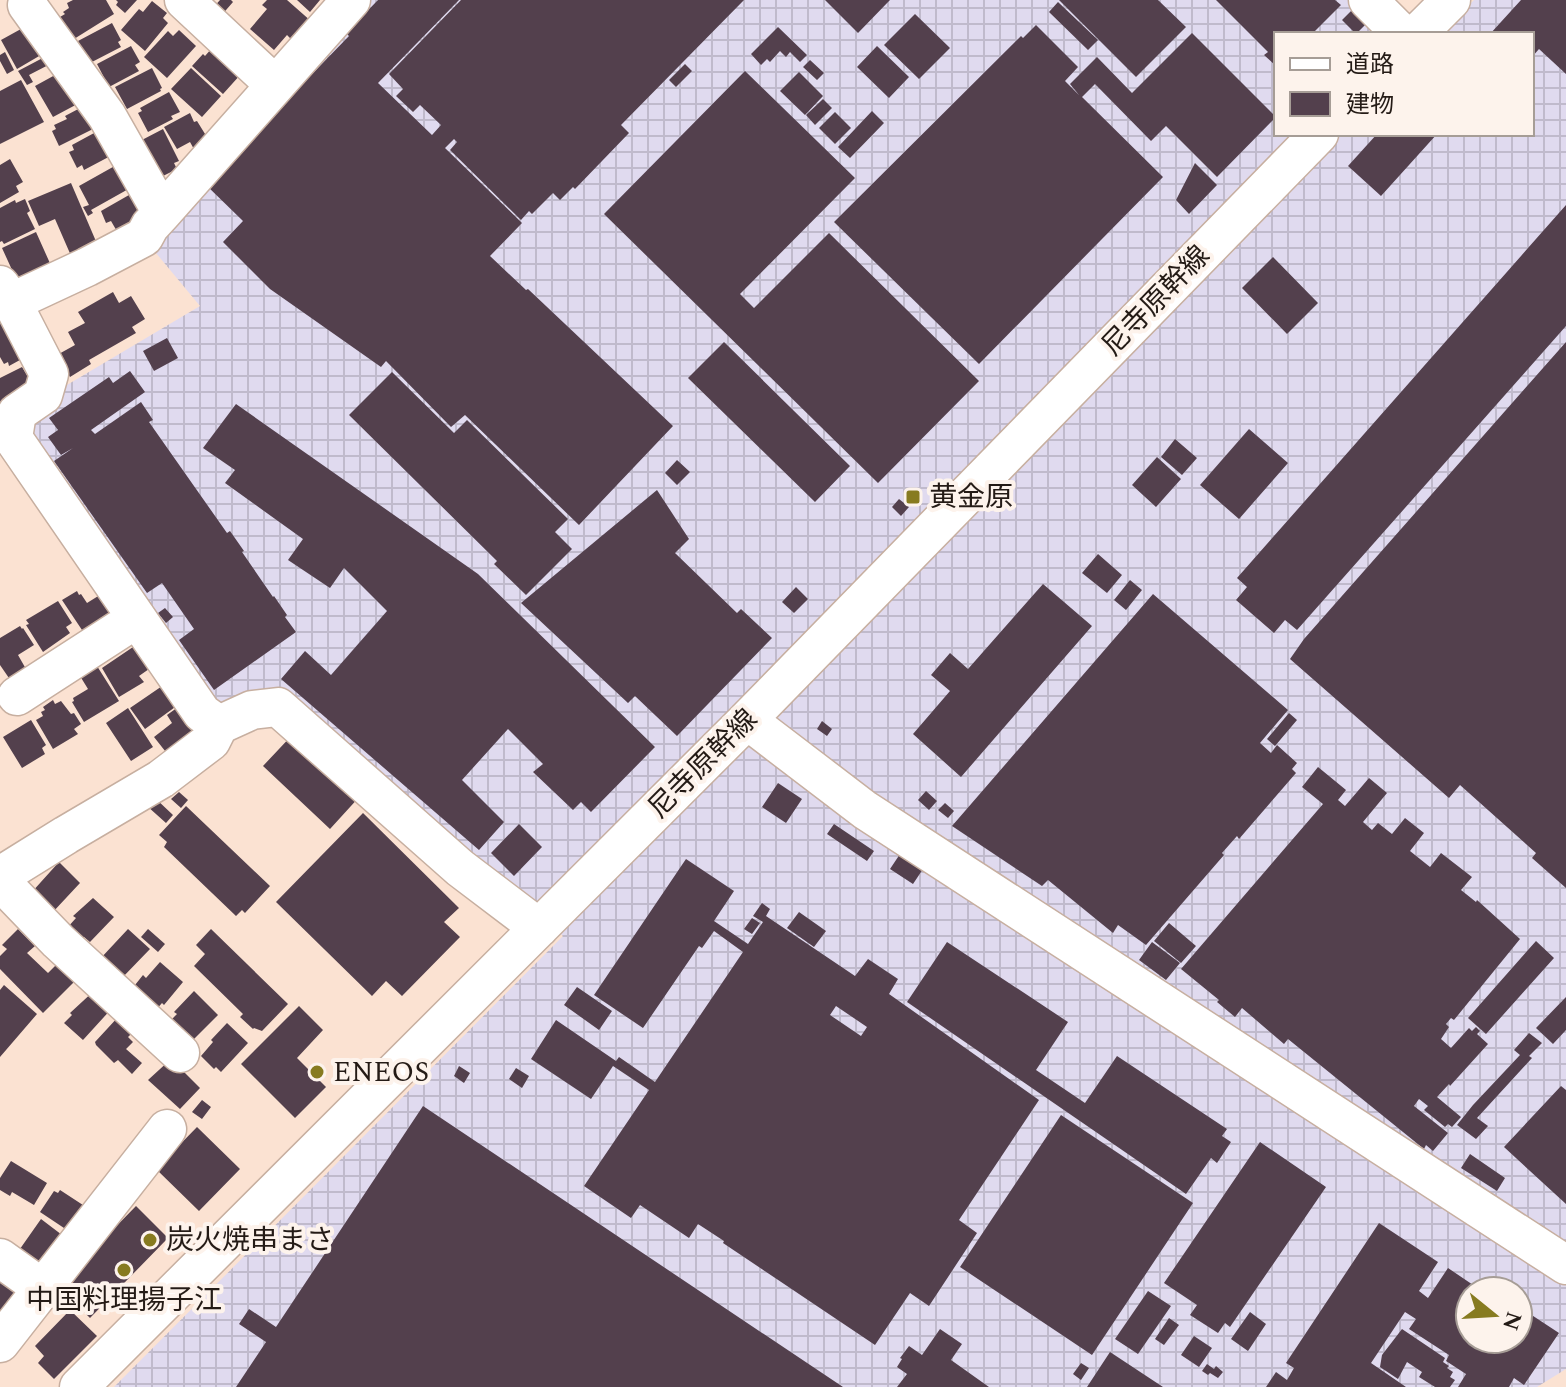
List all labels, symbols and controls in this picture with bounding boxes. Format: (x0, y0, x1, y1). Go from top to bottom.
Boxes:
legend (1274, 32, 1534, 136)
text: 道路 (1346, 47, 1394, 83)
text: 建物 (1346, 87, 1394, 123)
street label: 尼寺原幹線 (1092, 236, 1220, 366)
place label: 黄金原 (929, 476, 1013, 519)
marker: 黄金原 (904, 488, 922, 506)
street label: 尼寺原幹線 (638, 699, 768, 829)
place label: ENEOS (333, 1051, 429, 1094)
marker: ENEOS (308, 1063, 326, 1081)
place label: 炭火焼串まさ (166, 1219, 334, 1262)
marker: 炭火焼串まさ (141, 1231, 159, 1249)
marker: 中国料理揚子江 (115, 1261, 133, 1279)
north arrow (1454, 1275, 1534, 1355)
place label: 中国料理揚子江 (26, 1279, 222, 1322)
text: N (1493, 1307, 1530, 1334)

